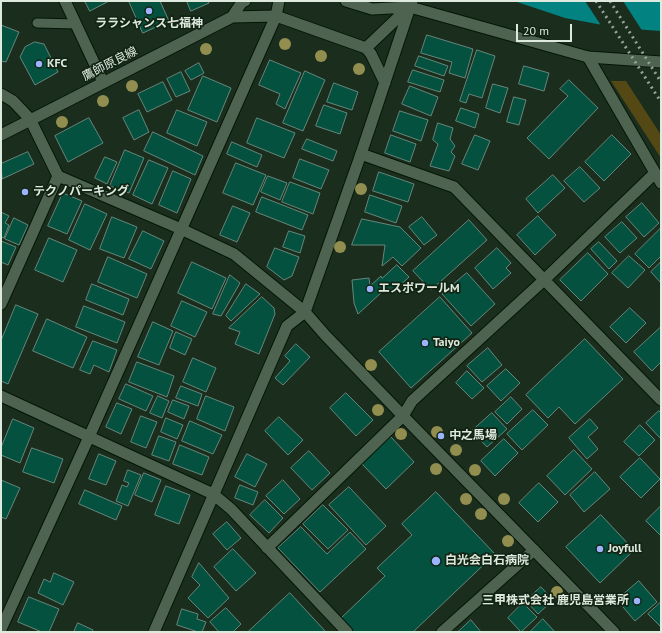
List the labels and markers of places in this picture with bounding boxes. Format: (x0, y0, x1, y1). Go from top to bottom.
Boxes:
marker: ララシャンス七福神 (144, 6, 154, 16)
place label: ララシャンス七福神 (95, 17, 203, 31)
place label: KFC (47, 57, 67, 71)
marker: KFC (34, 59, 44, 69)
place label: テクノパーキング (33, 185, 129, 199)
marker: テクノパーキング (20, 187, 30, 197)
place label: エスポワールM (378, 282, 460, 296)
marker: エスポワールM (365, 284, 375, 294)
place label: Taiyo (433, 336, 460, 350)
marker: Taiyo (420, 338, 430, 348)
place label: 中之馬場 (449, 429, 497, 443)
marker: 中之馬場 (436, 431, 446, 441)
place label: Joyfull (608, 542, 641, 556)
marker: Joyfull (595, 544, 605, 554)
place label: 白光会白石病院 (445, 554, 529, 568)
marker: 白光会白石病院 (430, 555, 442, 567)
place label: 三甲株式会社 鹿児島営業所 (482, 594, 629, 608)
marker: 三甲株式会社 鹿児島営業所 (632, 596, 642, 606)

